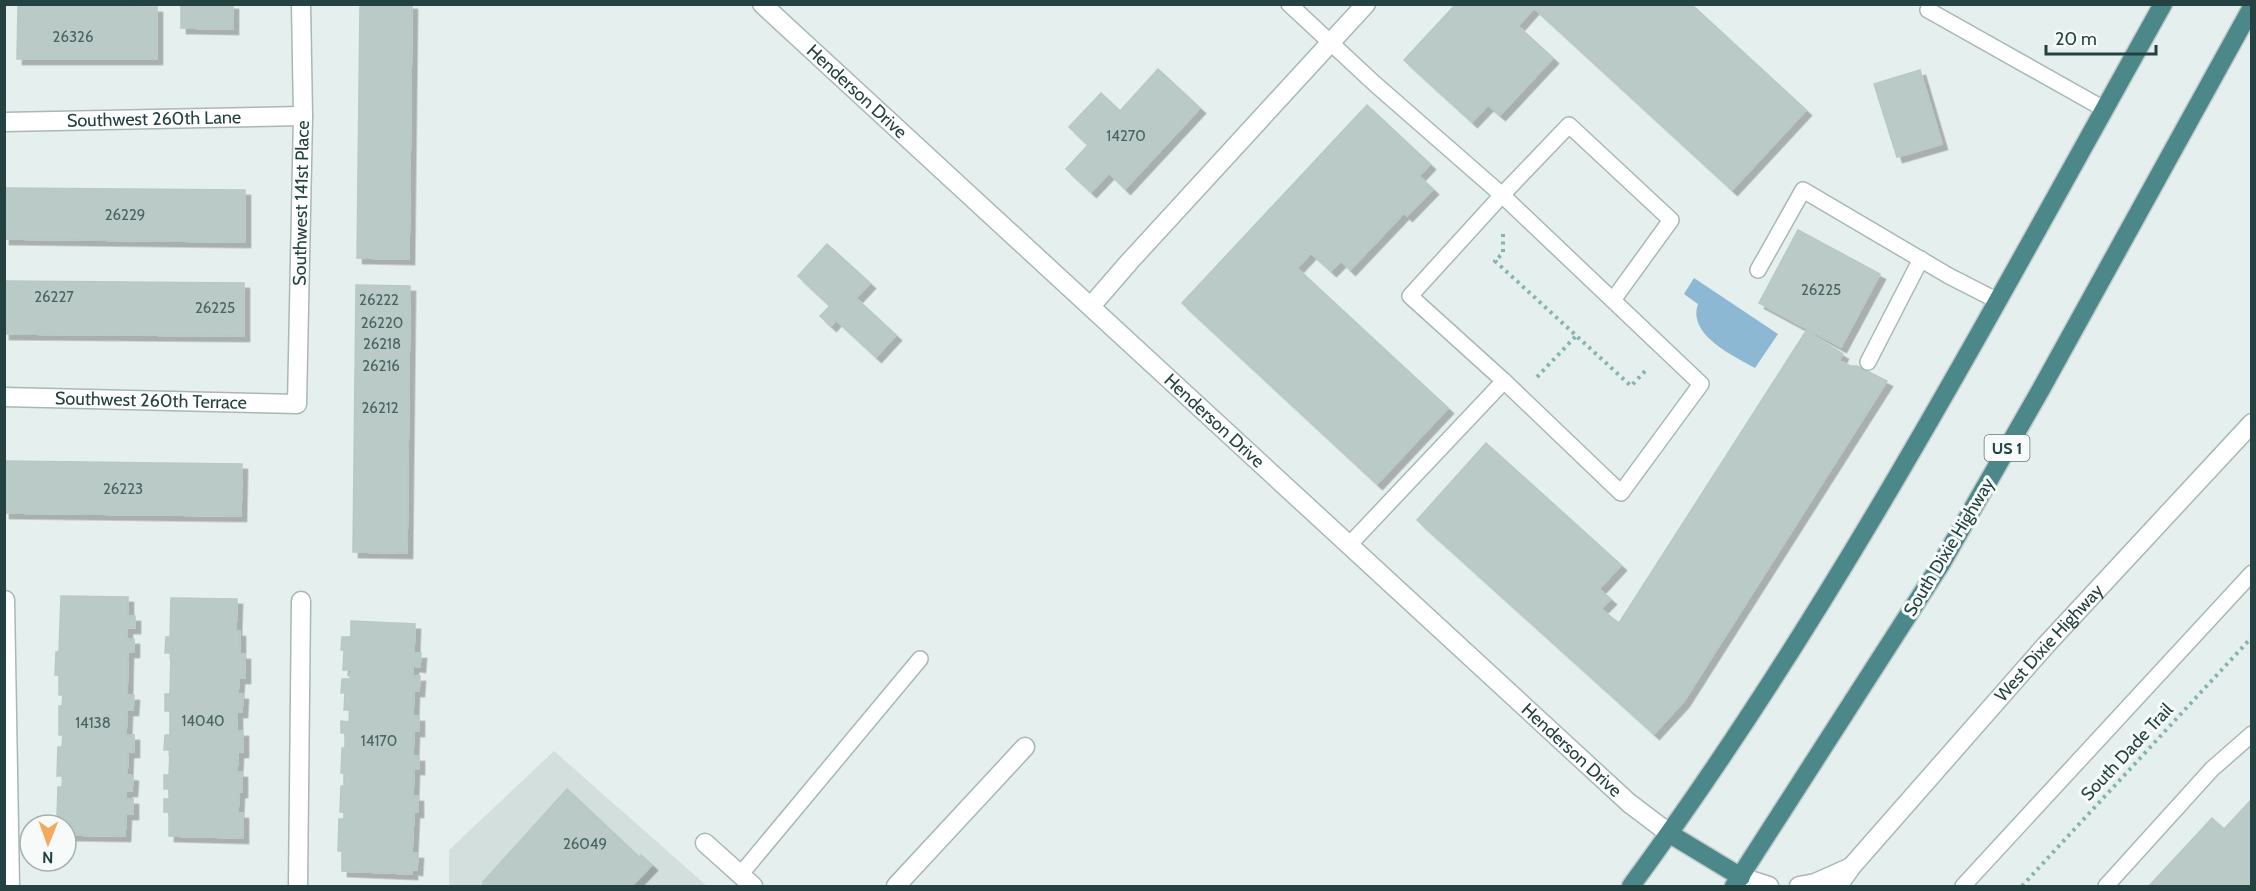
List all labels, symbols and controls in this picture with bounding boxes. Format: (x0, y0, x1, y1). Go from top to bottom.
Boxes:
scale bar (2046, 18, 2156, 56)
house number: 26326 (53, 28, 93, 46)
text: 20 m (2055, 28, 2097, 50)
street label: Henderson Drive (802, 40, 912, 143)
street label: Southwest 260th Lane (67, 106, 241, 132)
street label: Southwest 141st Place (288, 120, 314, 286)
house number: 14270 (1106, 127, 1146, 145)
house number: 26229 (105, 206, 145, 224)
house number: 26225 (1801, 281, 1841, 299)
house number: 26227 (34, 288, 74, 306)
house number: 26222 (359, 291, 399, 309)
house number: 26225 (195, 299, 235, 317)
house number: 26220 (361, 314, 403, 332)
house number: 26218 (363, 335, 401, 353)
house number: 26216 (362, 357, 400, 375)
street label: Henderson Drive (1160, 369, 1269, 472)
street label: Southwest 260th Terrace (55, 387, 247, 414)
house number: 26212 (362, 399, 399, 417)
road number: US 1 (1984, 435, 2030, 461)
street label: South Dixie Highway (1899, 474, 1999, 620)
house number: 26223 (103, 480, 143, 498)
street label: West Dixie Highway (1990, 580, 2108, 706)
street label: Henderson Drive (1517, 698, 1626, 802)
street label: South Dade Trail (2076, 698, 2178, 805)
house number: 14040 (181, 712, 225, 730)
house number: 14138 (75, 714, 111, 732)
house number: 14170 (361, 732, 397, 750)
north arrow (18, 813, 78, 873)
house number: 26049 (563, 835, 607, 853)
text: N (42, 848, 54, 867)

